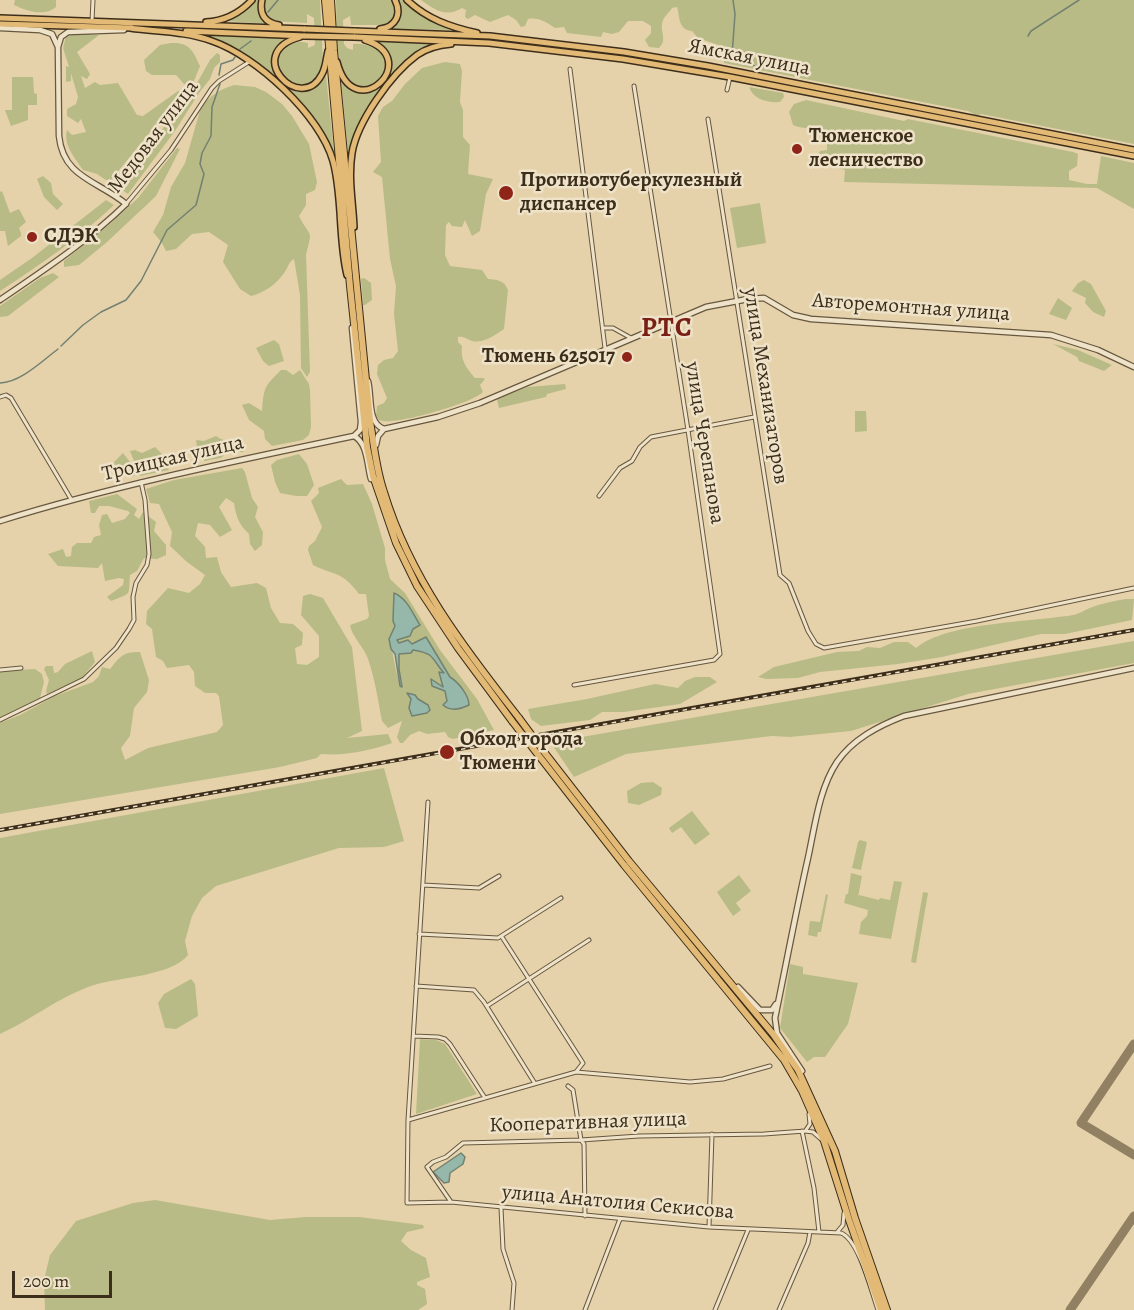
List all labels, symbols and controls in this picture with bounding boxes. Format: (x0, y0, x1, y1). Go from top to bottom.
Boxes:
street label: Ямская улица (686, 34, 812, 82)
street label: Медовая улица (103, 75, 205, 199)
place label: Тюменское лесничество (809, 124, 923, 174)
marker: Тюменское лесничество (790, 142, 804, 156)
place label: Противотуберкулезный диспансер (520, 168, 742, 218)
marker: Противотуберкулезный диспансер (497, 184, 515, 202)
place label: СДЭК (44, 224, 98, 250)
marker: СДЭК (25, 230, 39, 244)
street label: улица Механизаторов (737, 286, 793, 486)
street label: Авторемонтная улица (811, 289, 1011, 327)
district label: РТС (641, 313, 693, 345)
place label: Тюмень 625017 (482, 344, 615, 370)
marker: Тюмень 625017 (620, 350, 634, 364)
street label: улица Черепанова (679, 360, 729, 526)
street label: Троицкая улица (100, 430, 246, 488)
place label: Обход города Тюмени (460, 727, 583, 777)
marker: Обход города Тюмени (438, 743, 456, 761)
street label: Кооперативная улица (489, 1107, 687, 1139)
street label: улица Анатолия Секисова (501, 1180, 735, 1226)
scale bar (15, 1259, 116, 1297)
text: 200 m (23, 1269, 69, 1293)

